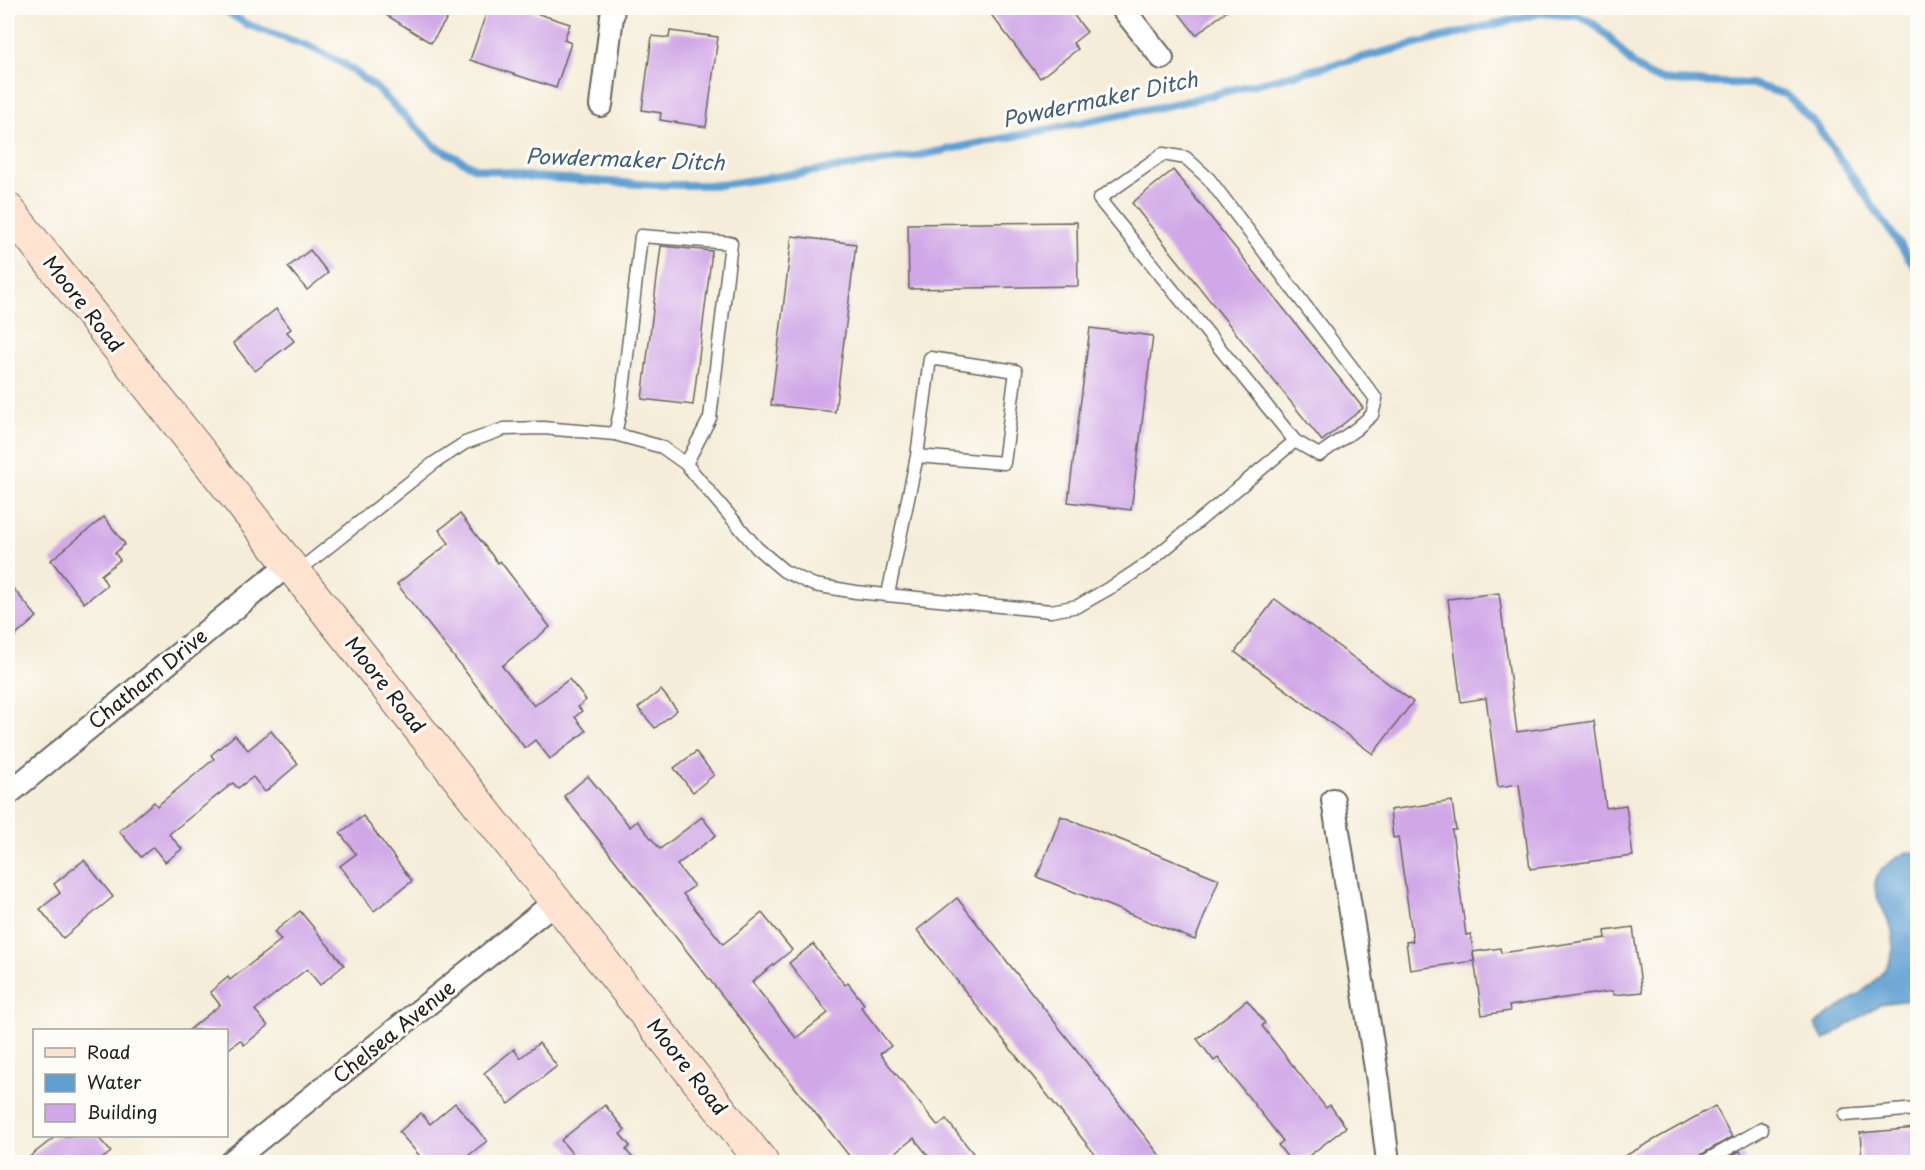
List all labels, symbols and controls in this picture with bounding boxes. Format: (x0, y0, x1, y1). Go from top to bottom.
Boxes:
water label: Powdermaker Ditch (999, 62, 1201, 134)
water label: Powdermaker Ditch (525, 139, 726, 177)
street label: Moore Road (36, 248, 131, 358)
street label: Chatham Drive (81, 621, 213, 736)
street label: Moore Road (338, 629, 433, 739)
street label: Chelsea Avenue (326, 972, 461, 1090)
street label: Moore Road (640, 1011, 735, 1121)
legend (33, 1029, 228, 1137)
text: Road (87, 1038, 131, 1065)
text: Water (87, 1068, 142, 1095)
text: Building (87, 1098, 157, 1125)

